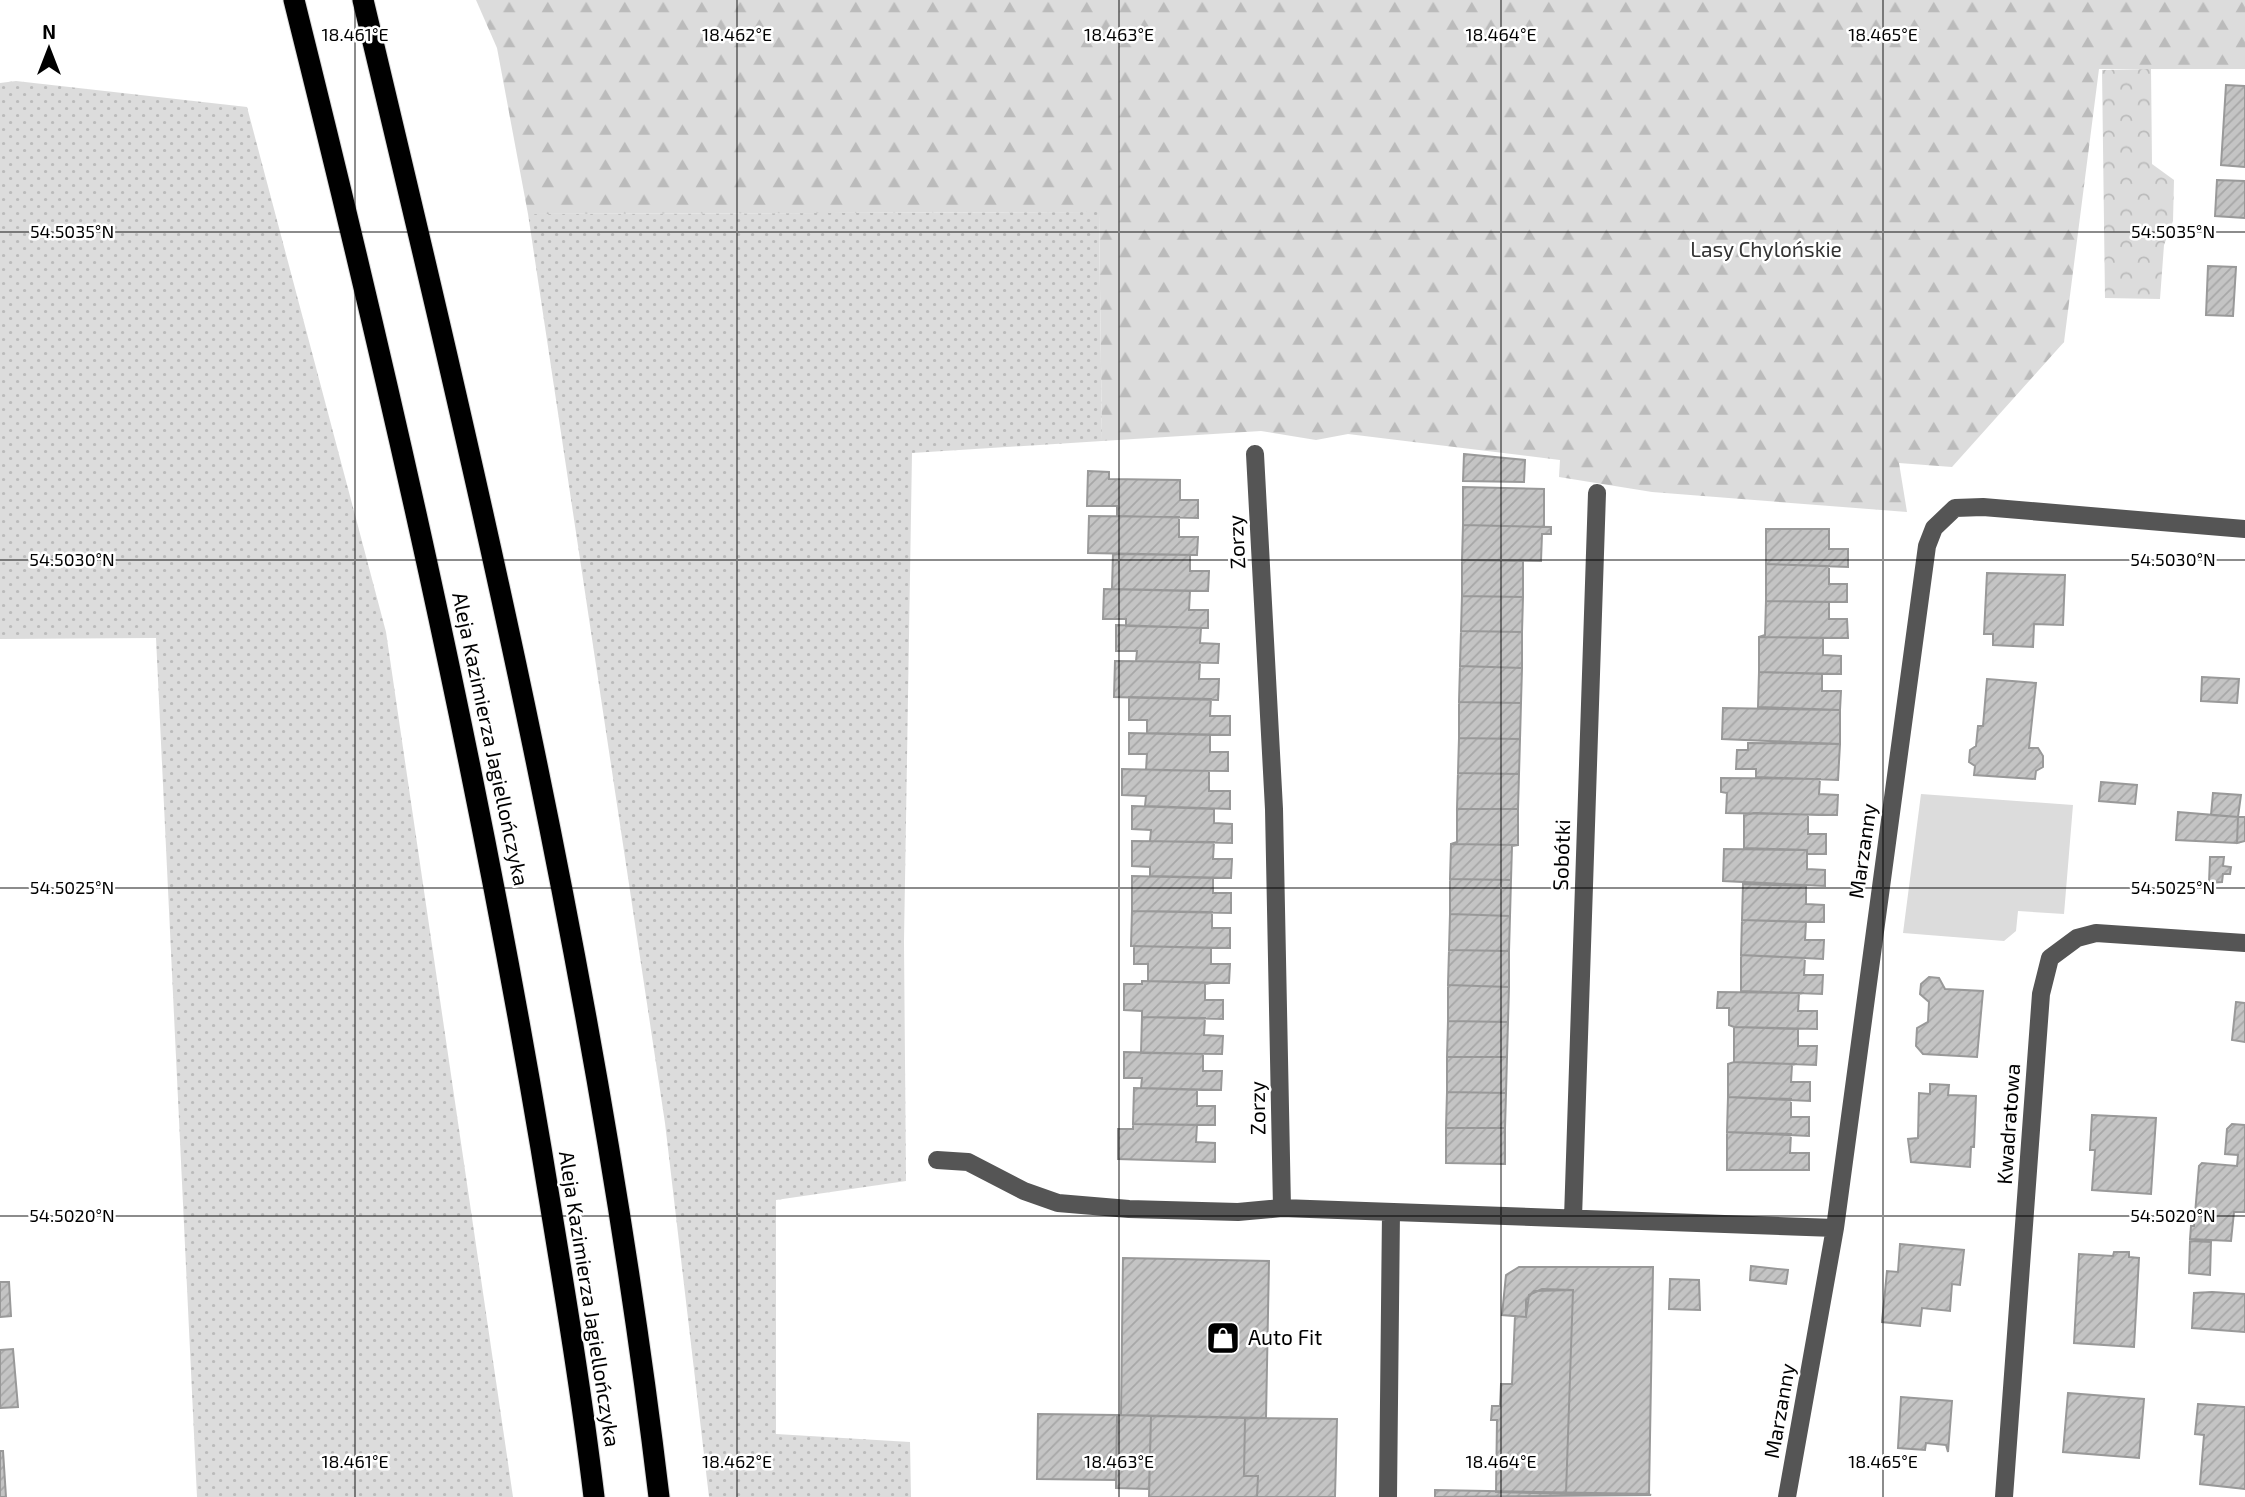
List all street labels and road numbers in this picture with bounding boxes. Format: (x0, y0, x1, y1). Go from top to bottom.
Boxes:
street label: Zorzy (1222, 514, 1249, 570)
street label: Aleja Kazimierza Jagiellończyka (447, 590, 535, 888)
street label: Marzanny (1842, 801, 1881, 900)
street label: Sobótki (1547, 819, 1574, 891)
street label: Kwadratowa (1991, 1063, 2024, 1185)
street label: Zorzy (1244, 1081, 1269, 1135)
street label: Aleja Kazimierza Jagiellończyka (554, 1149, 626, 1449)
street label: Marzanny (1758, 1361, 1799, 1460)

